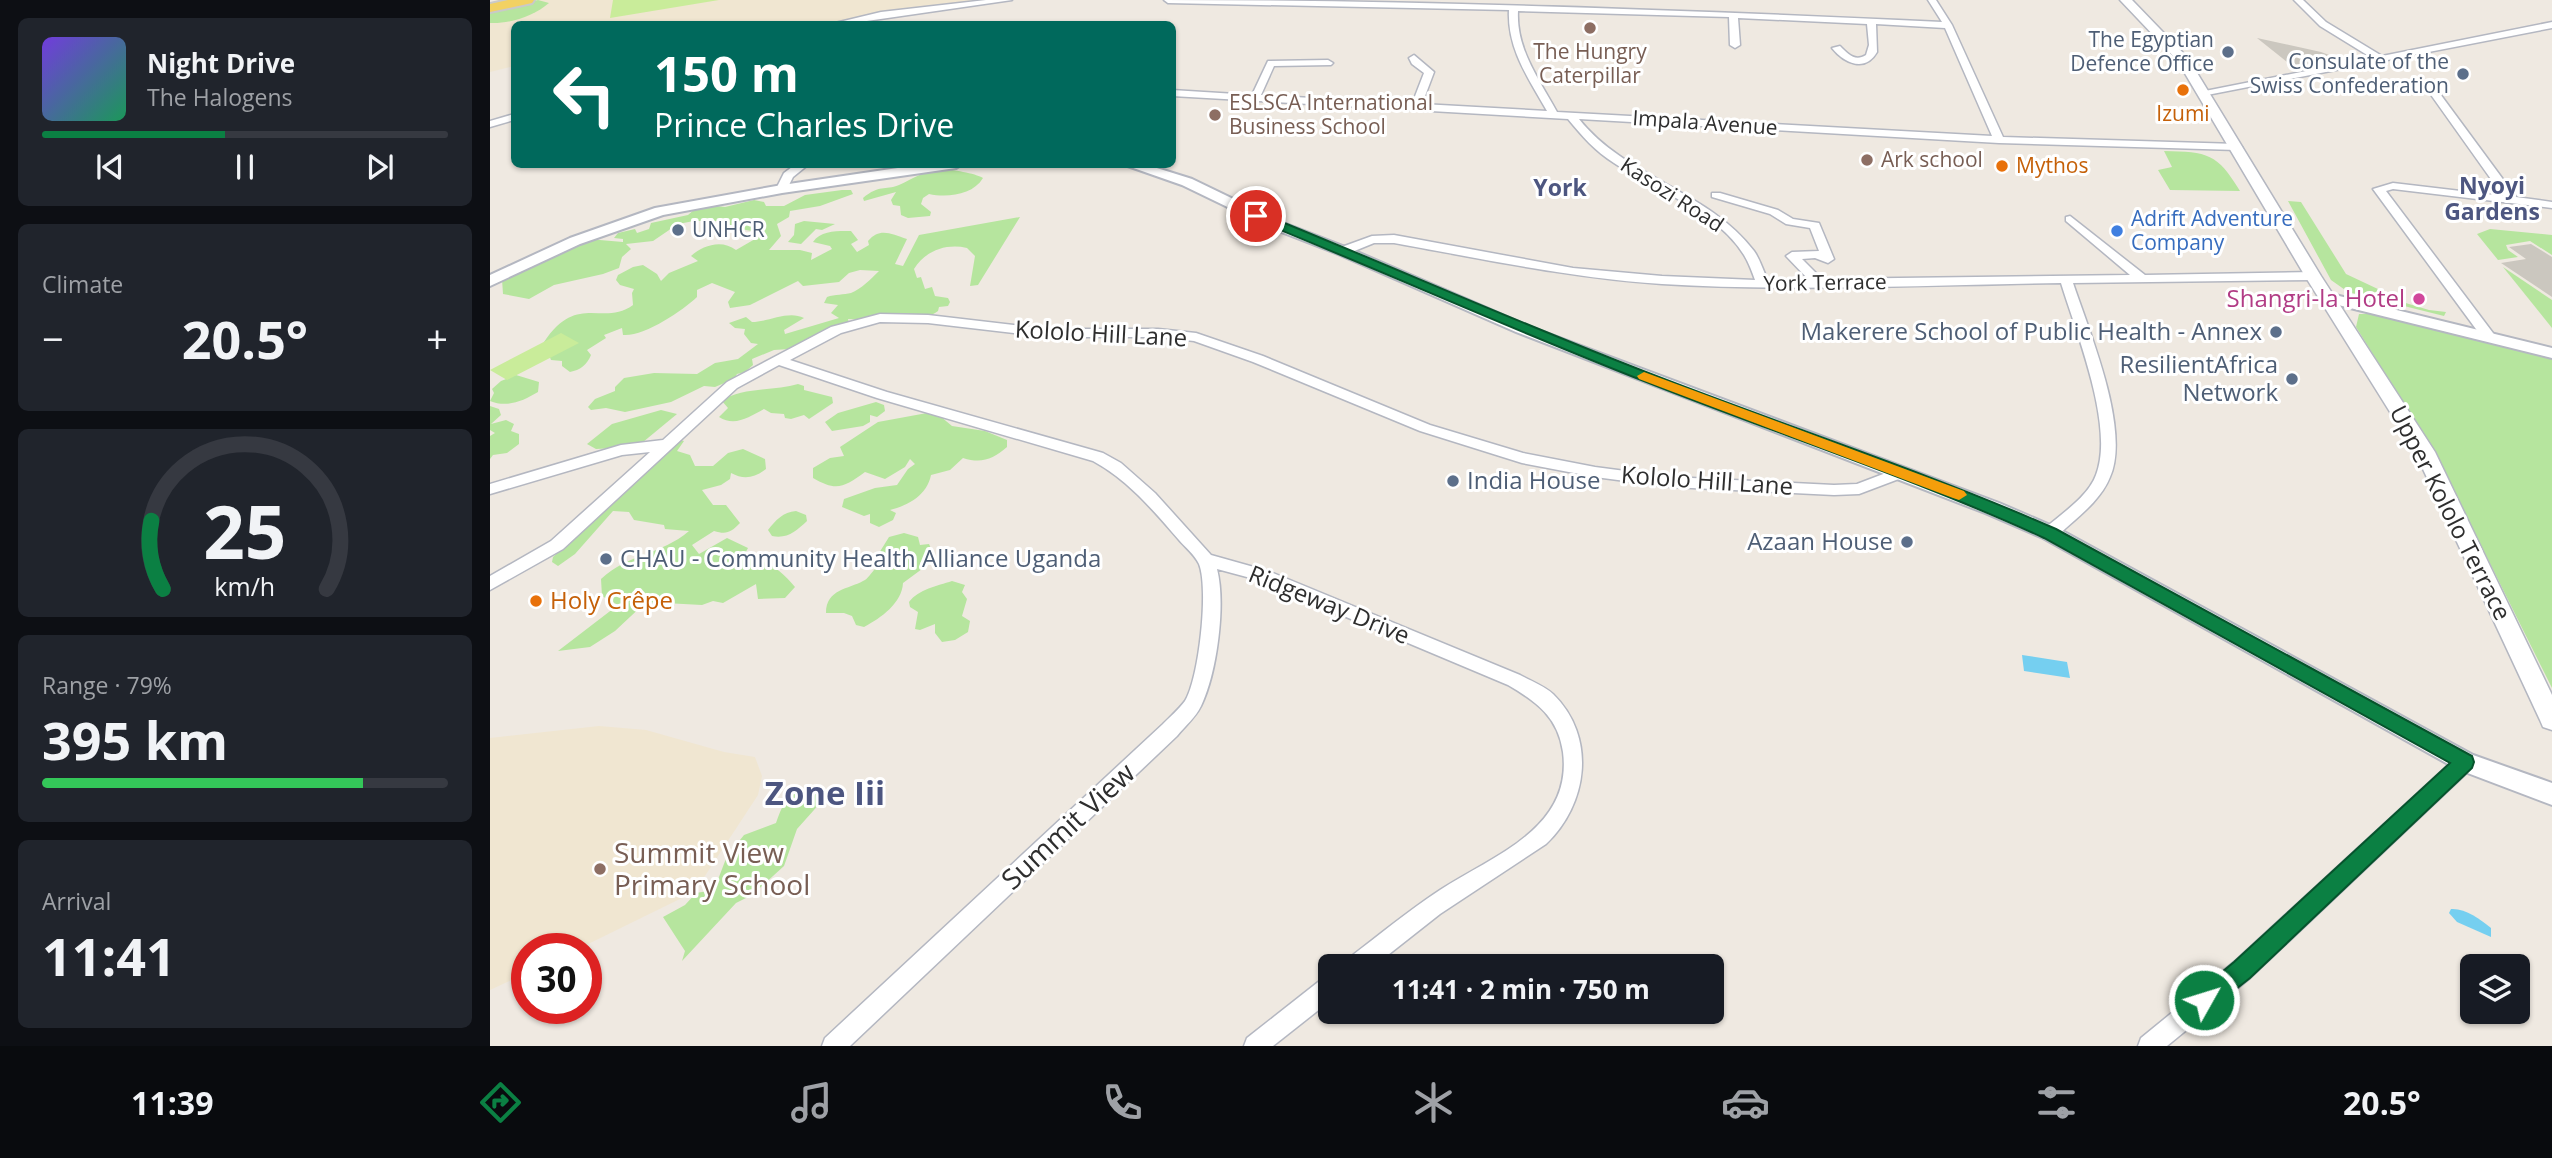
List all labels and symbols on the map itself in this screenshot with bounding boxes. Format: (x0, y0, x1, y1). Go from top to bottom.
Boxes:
marker: The Hungry Caterpillar (1582, 20, 1598, 36)
place label: The Egyptian Defence Office (2070, 25, 2214, 77)
place label: The Hungry Caterpillar (1533, 37, 1647, 89)
marker: The Egyptian Defence Office (2220, 44, 2236, 60)
place label: Consulate of the Swiss Confederation (2250, 47, 2449, 99)
marker: Consulate of the Swiss Confederation (2455, 66, 2471, 82)
marker: Izumi (2175, 82, 2191, 98)
place label: ESLSCA International Business School (1229, 88, 1433, 140)
place label: Izumi (2156, 99, 2210, 127)
street label: Impala Avenue (1632, 103, 1779, 141)
marker: ESLSCA International Business School (1207, 107, 1223, 123)
place label: Ark school (1881, 145, 1983, 173)
street label: Kasozi Road (1615, 150, 1730, 238)
place label: Mythos (2016, 151, 2088, 179)
marker: Ark school (1859, 152, 1875, 168)
marker: Mythos (1994, 158, 2010, 174)
district label: Nyoyi Gardens (2444, 169, 2540, 227)
district label: York (1533, 171, 1587, 203)
pin (1226, 186, 1286, 246)
place label: Adrift Adventure Company (2131, 204, 2293, 256)
place label: UNHCR (692, 215, 765, 243)
marker: UNHCR (670, 222, 686, 238)
marker: Adrift Adventure Company (2109, 223, 2125, 239)
street label: York Terrace (1763, 267, 1887, 297)
place label: Shangri-la Hotel (2227, 281, 2405, 314)
marker: Shangri-la Hotel (2411, 291, 2427, 307)
street label: Kololo Hill Lane (1014, 312, 1188, 353)
place label: Makerere School of Public Health - Annex (1801, 314, 2262, 347)
marker: Makerere School of Public Health - Annex (2268, 324, 2284, 340)
place label: ResilientAfrica Network (2119, 347, 2278, 408)
marker: ResilientAfrica Network (2284, 371, 2300, 387)
street label: Upper Kololo Terrace (2383, 399, 2520, 626)
street label: Kololo Hill Lane (1620, 457, 1794, 502)
place label: India House (1467, 463, 1601, 496)
marker: India House (1445, 473, 1461, 489)
place label: Azaan House (1747, 524, 1893, 557)
marker: Azaan House (1899, 534, 1915, 550)
place label: CHAU - Community Health Alliance Uganda (620, 541, 1101, 574)
marker: CHAU - Community Health Alliance Uganda (598, 551, 614, 567)
street label: Ridgeway Drive (1244, 556, 1415, 651)
place label: Holy Crêpe (550, 583, 673, 616)
marker: Holy Crêpe (528, 593, 544, 609)
street label: Summit View (992, 753, 1143, 897)
district label: Zone Iii (765, 770, 885, 815)
place label: Summit View Primary School (614, 833, 810, 903)
marker: Summit View Primary School (592, 861, 608, 877)
speed limit sign: 30 (511, 933, 602, 1024)
position arrow (2167, 963, 2241, 1037)

